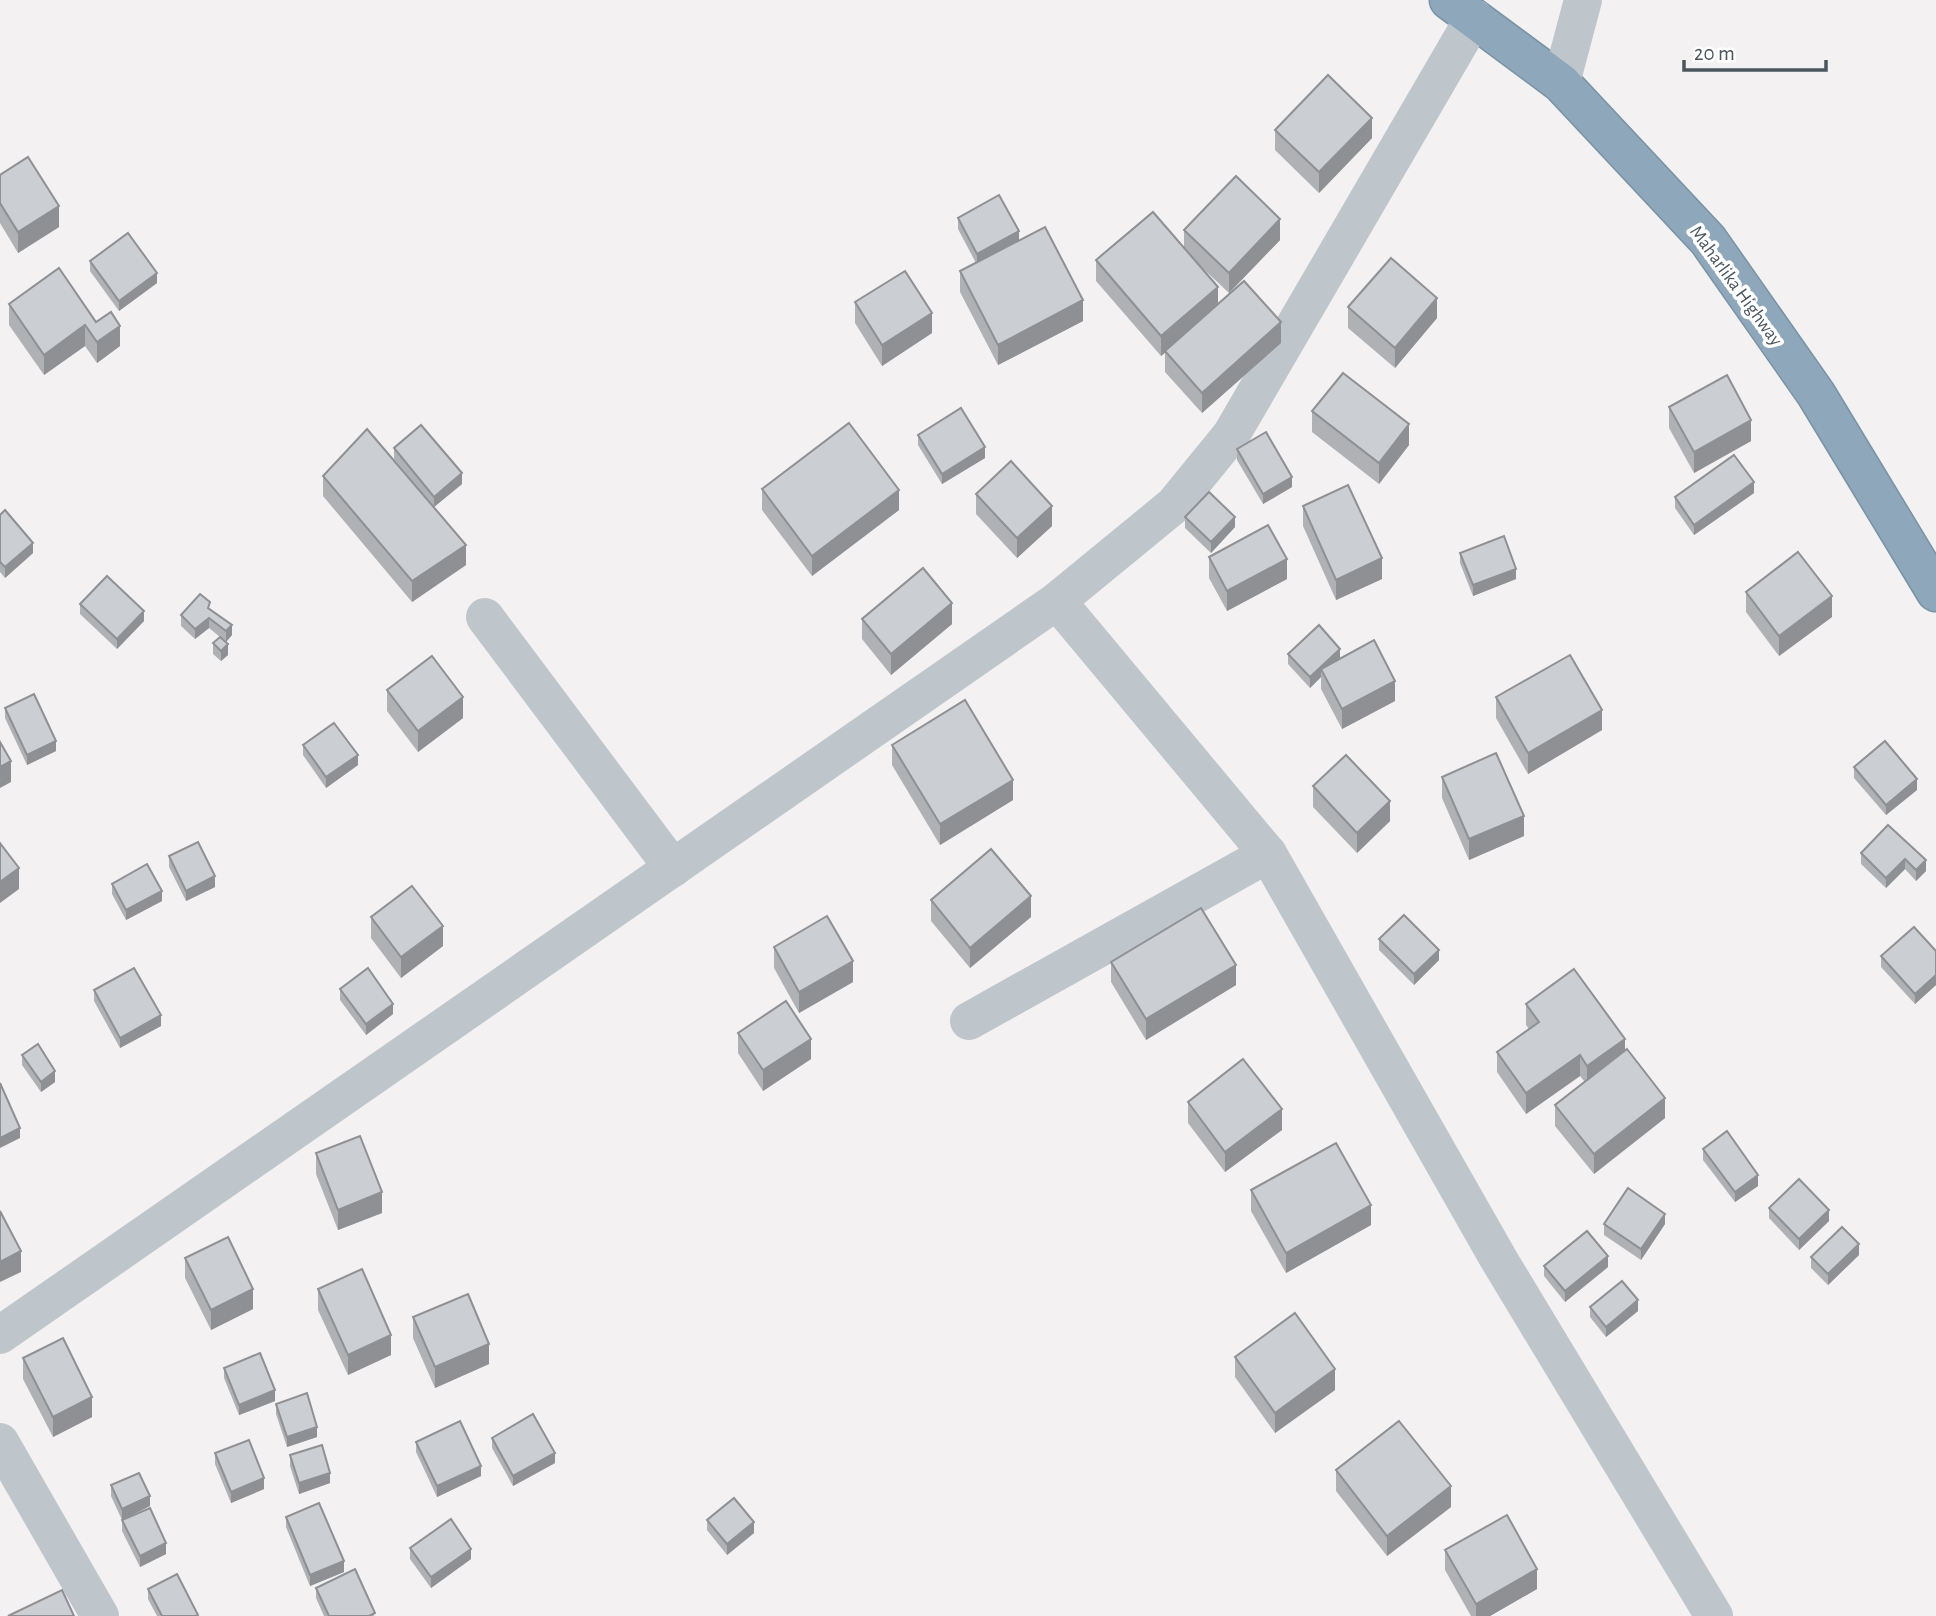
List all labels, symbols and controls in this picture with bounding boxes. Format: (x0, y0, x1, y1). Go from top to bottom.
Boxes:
scale bar (1684, 28, 1826, 72)
text: 20 m (1694, 43, 1735, 64)
street label: Maharlika Highway (1686, 222, 1786, 349)

